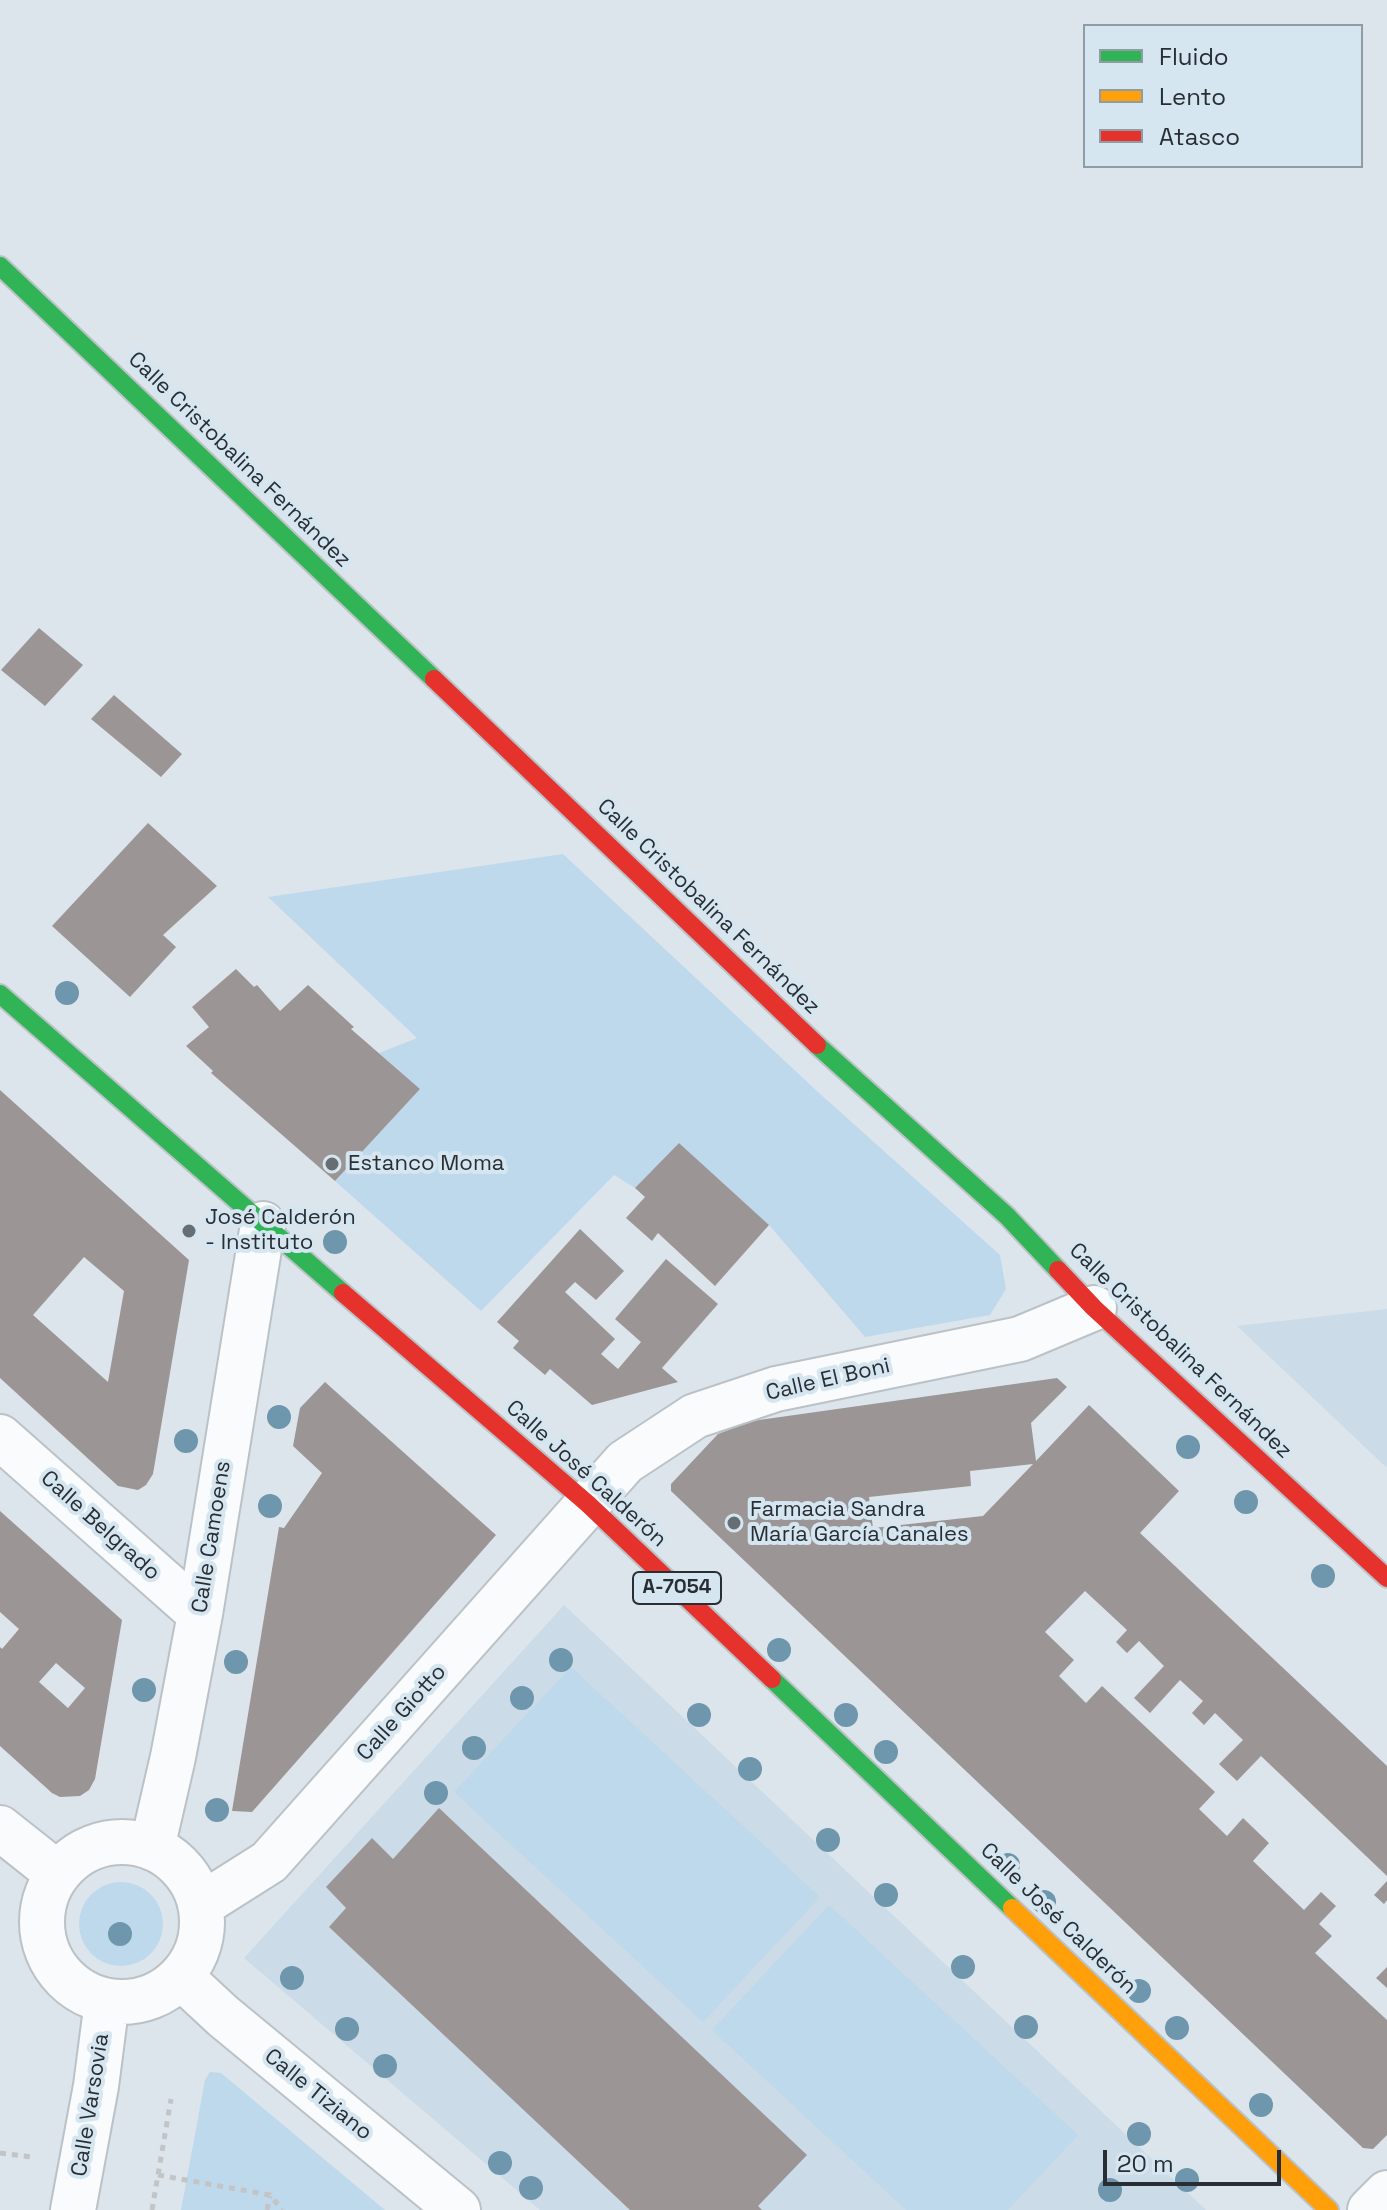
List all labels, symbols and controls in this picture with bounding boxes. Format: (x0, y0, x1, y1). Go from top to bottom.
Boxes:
legend (1083, 24, 1363, 168)
text: Fluido (1159, 41, 1229, 72)
text: Lento (1159, 81, 1226, 112)
text: Atasco (1159, 121, 1240, 152)
street label: Calle Cristobalina Fernández (122, 347, 356, 573)
street label: Calle Cristobalina Fernández (591, 794, 825, 1020)
place label: Estanco Moma (348, 1151, 505, 1177)
marker: Estanco Moma (323, 1155, 341, 1173)
place label: José Calderón - Instituto (205, 1205, 356, 1256)
marker: José Calderón - Instituto (180, 1222, 198, 1240)
street label: Calle Cristobalina Fernández (1063, 1238, 1297, 1464)
street label: Calle El Boni (763, 1353, 893, 1407)
street label: Calle José Calderón (500, 1395, 672, 1553)
street label: Calle Camoens (187, 1459, 237, 1615)
street label: Calle Belgrado (35, 1466, 165, 1586)
place label: Farmacia Sandra María García Canales (750, 1497, 969, 1548)
marker: Farmacia Sandra María García Canales (725, 1514, 743, 1532)
road number: A-7054 (633, 1572, 721, 1604)
street label: Calle Giotto (352, 1659, 452, 1767)
street label: Calle José Calderón (974, 1838, 1142, 2000)
street label: Calle Varsovia (67, 2032, 115, 2178)
street label: Calle Tiziano (259, 2044, 377, 2146)
scale bar (1107, 2134, 1285, 2184)
text: 20 m (1117, 2148, 1174, 2179)

